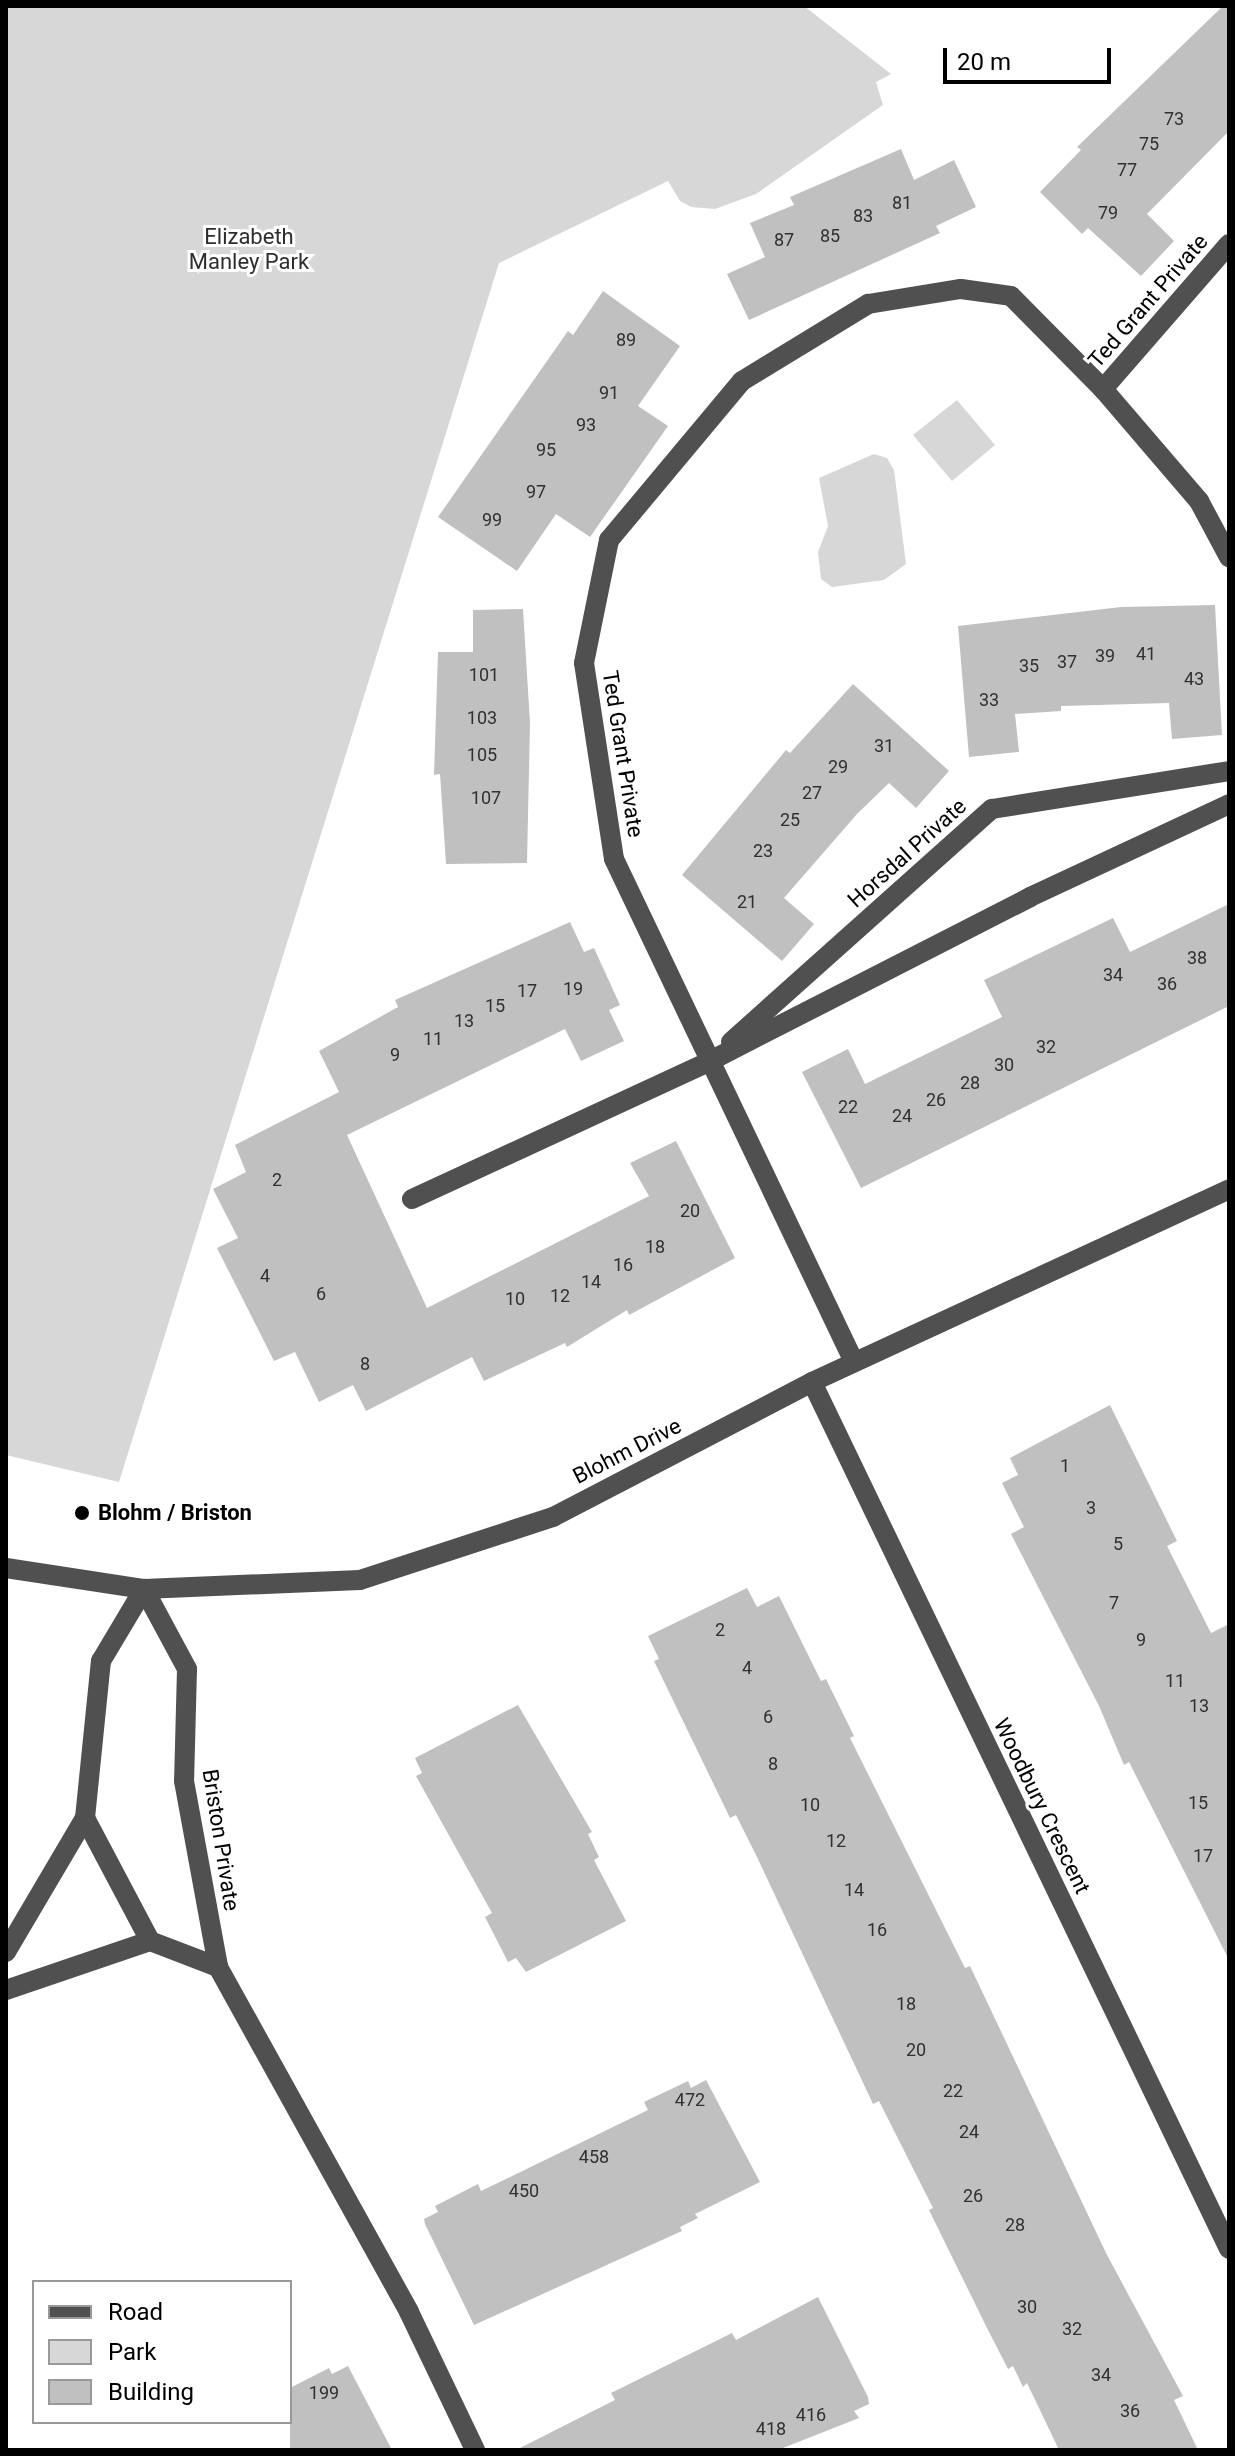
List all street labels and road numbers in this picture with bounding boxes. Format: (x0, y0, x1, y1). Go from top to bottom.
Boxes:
street label: Ted Grant Private (1083, 229, 1213, 373)
street label: Ted Grant Private (597, 669, 649, 839)
street label: Horsdal Private (842, 793, 972, 913)
street label: Blohm Drive (568, 1412, 686, 1490)
street label: Woodbury Crescent (988, 1714, 1096, 1898)
street label: Briston Private (197, 1767, 245, 1913)

